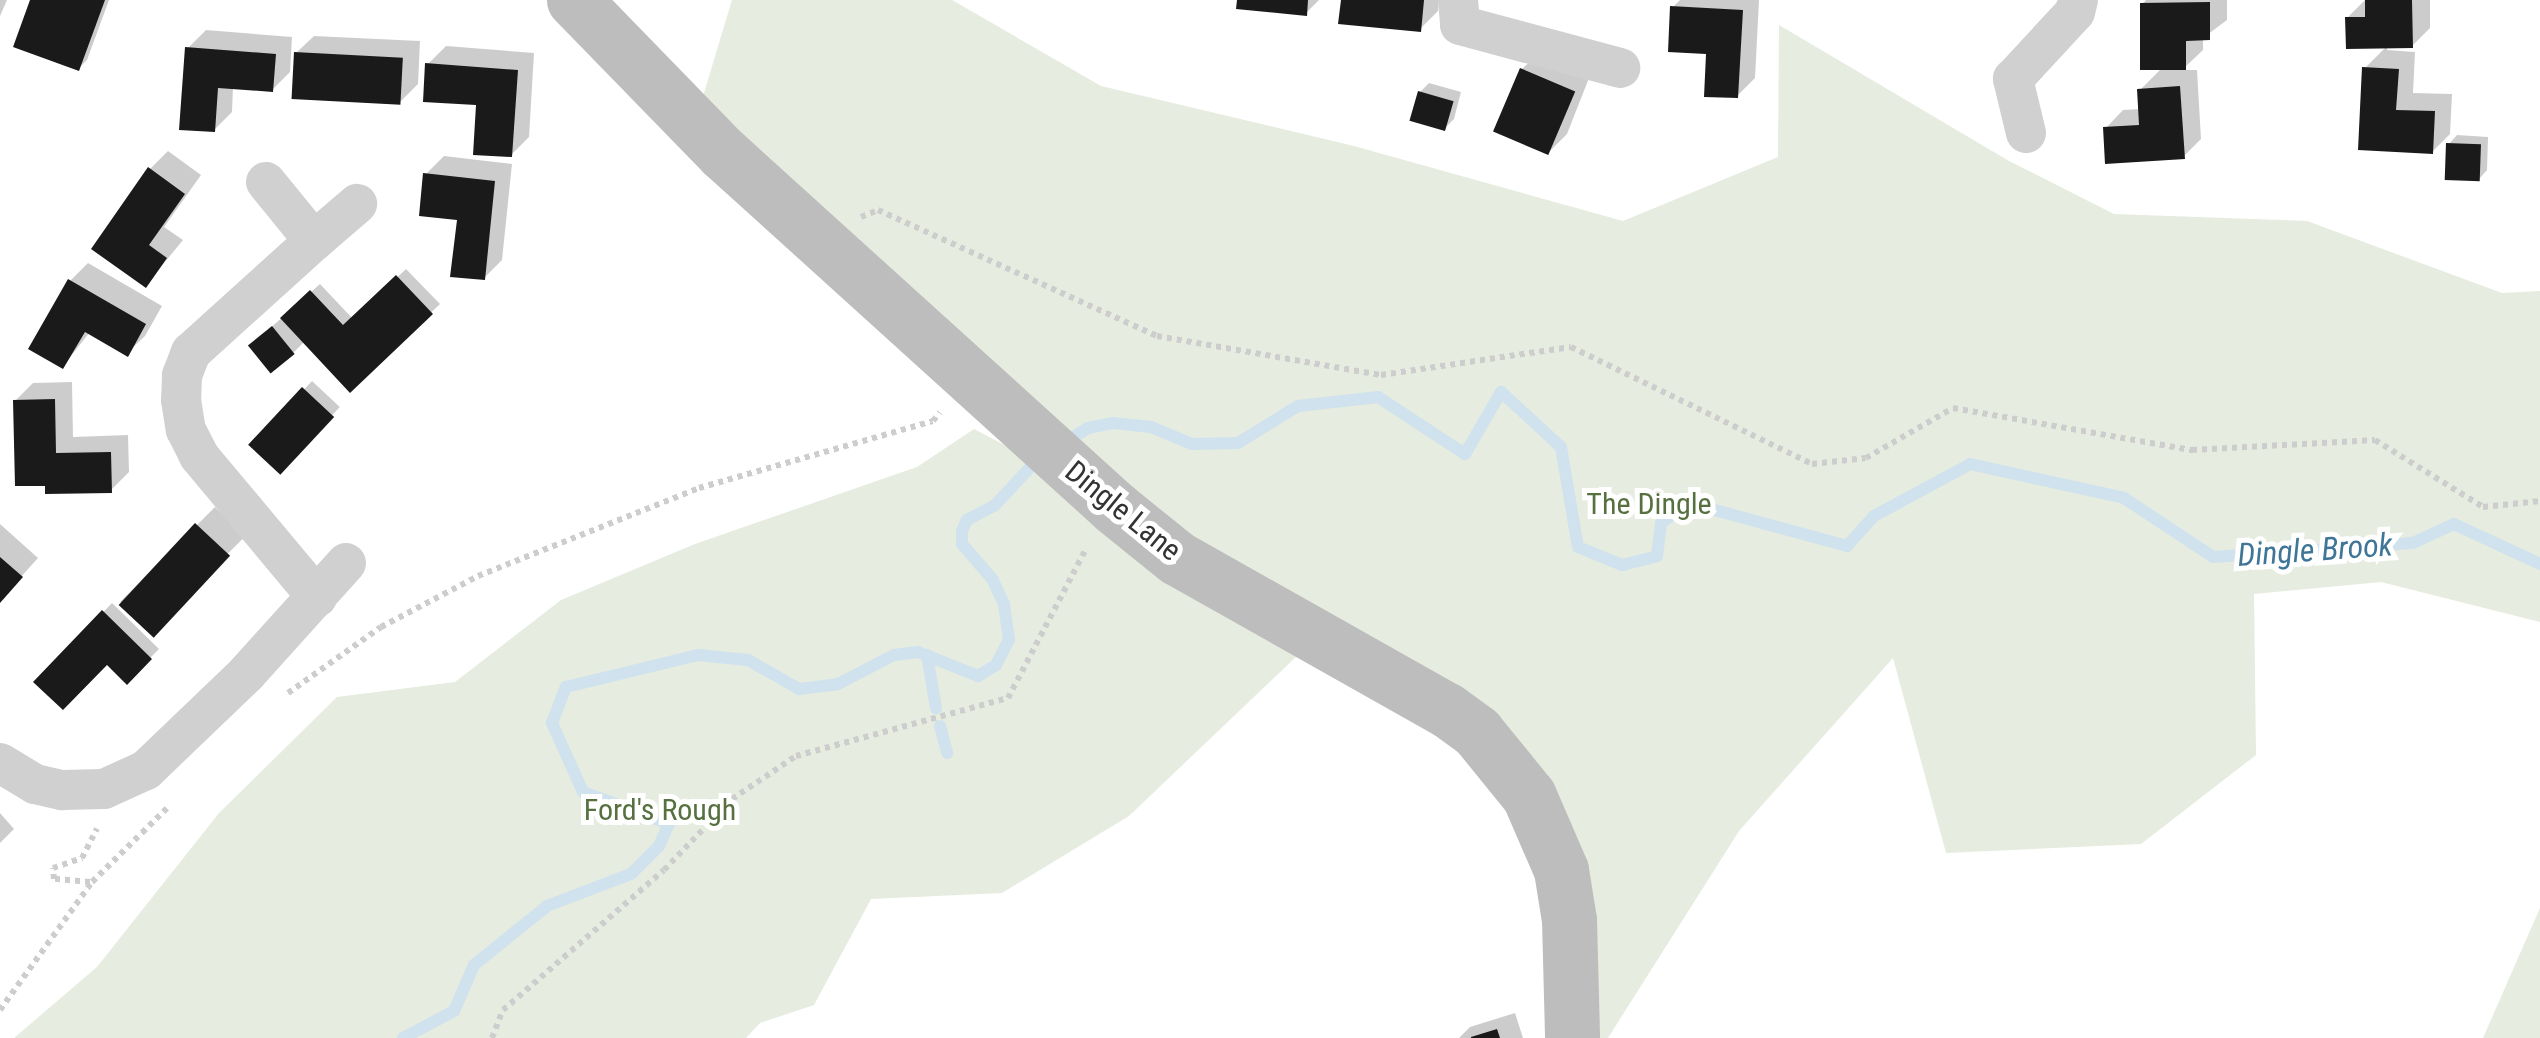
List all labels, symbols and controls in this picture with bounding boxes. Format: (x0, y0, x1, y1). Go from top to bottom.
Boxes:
street label: Dingle Lane (1058, 453, 1188, 569)
park label: The Dingle (1586, 486, 1712, 522)
water label: Dingle Brook (2236, 525, 2394, 575)
park label: Ford's Rough (584, 792, 736, 828)

